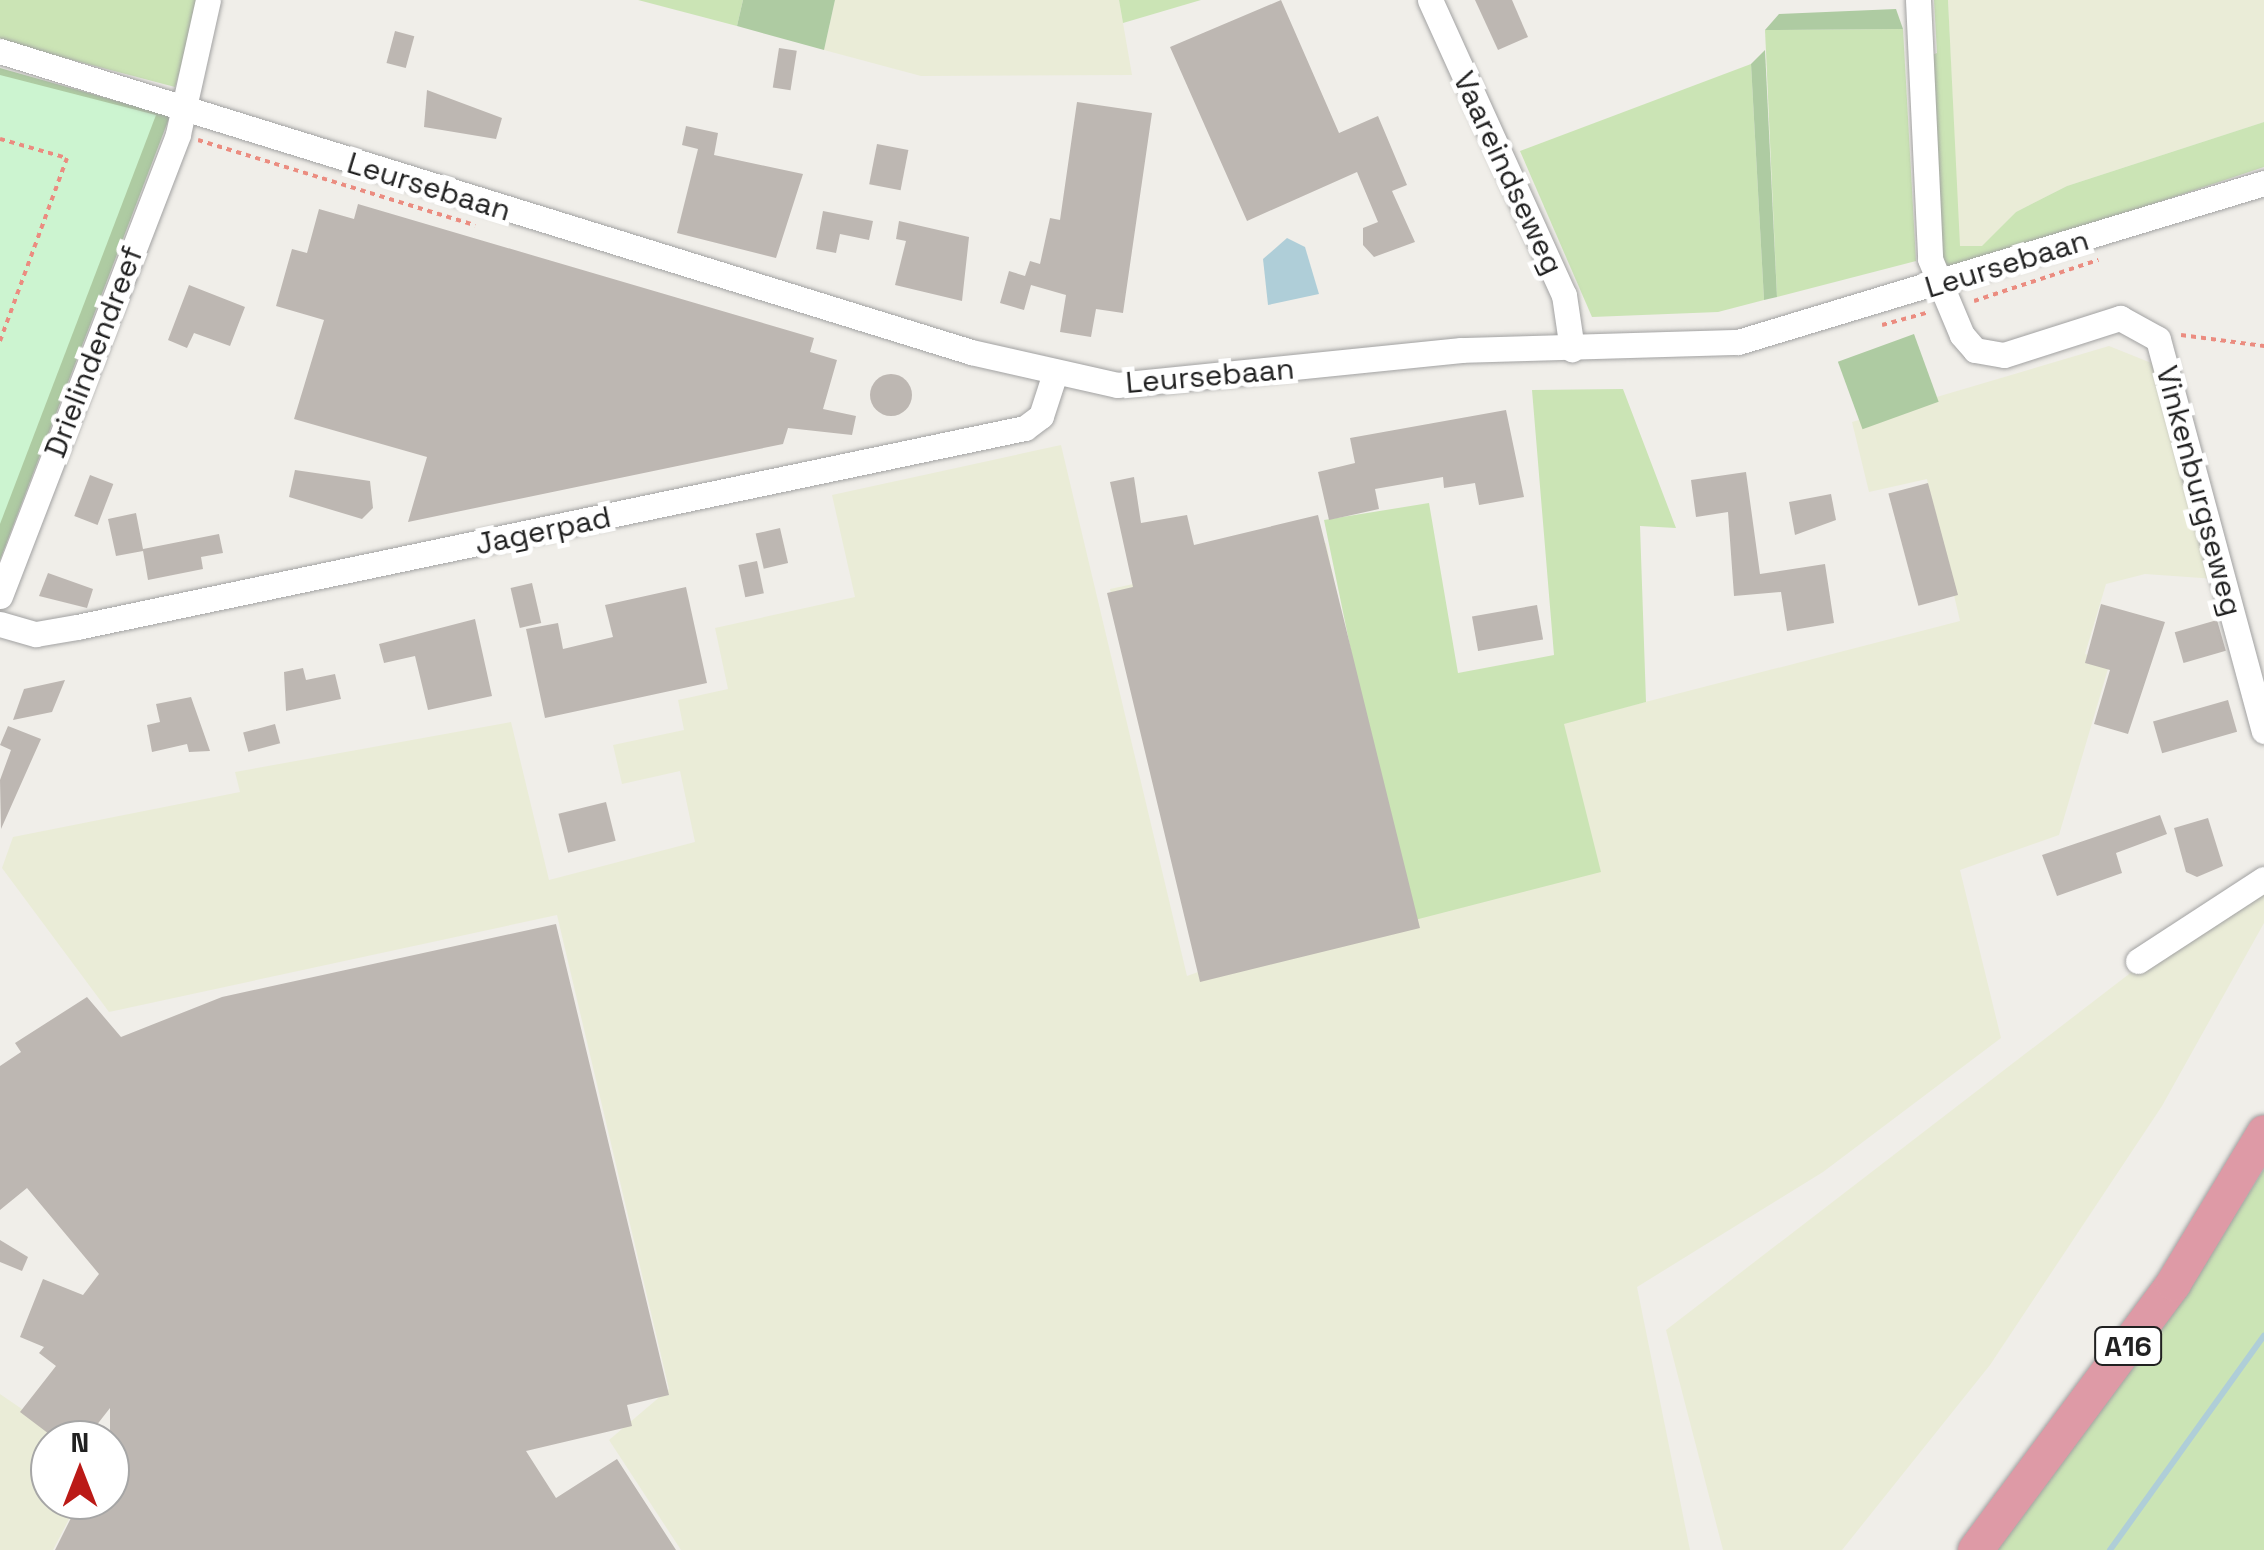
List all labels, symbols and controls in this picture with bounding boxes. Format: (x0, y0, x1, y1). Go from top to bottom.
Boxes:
street label: Vaareindseweg (1445, 66, 1571, 280)
street label: Leursebaan (343, 145, 515, 229)
street label: Leursebaan (1921, 222, 2093, 306)
street label: Drielindendreef (37, 241, 151, 463)
street label: Leursebaan (1124, 351, 1296, 401)
street label: Vinkenburgseweg (2148, 362, 2250, 620)
street label: Jagerpad (472, 499, 614, 563)
road number: A16 (2093, 1323, 2163, 1369)
north arrow (30, 1420, 130, 1520)
text: N (71, 1424, 89, 1460)

